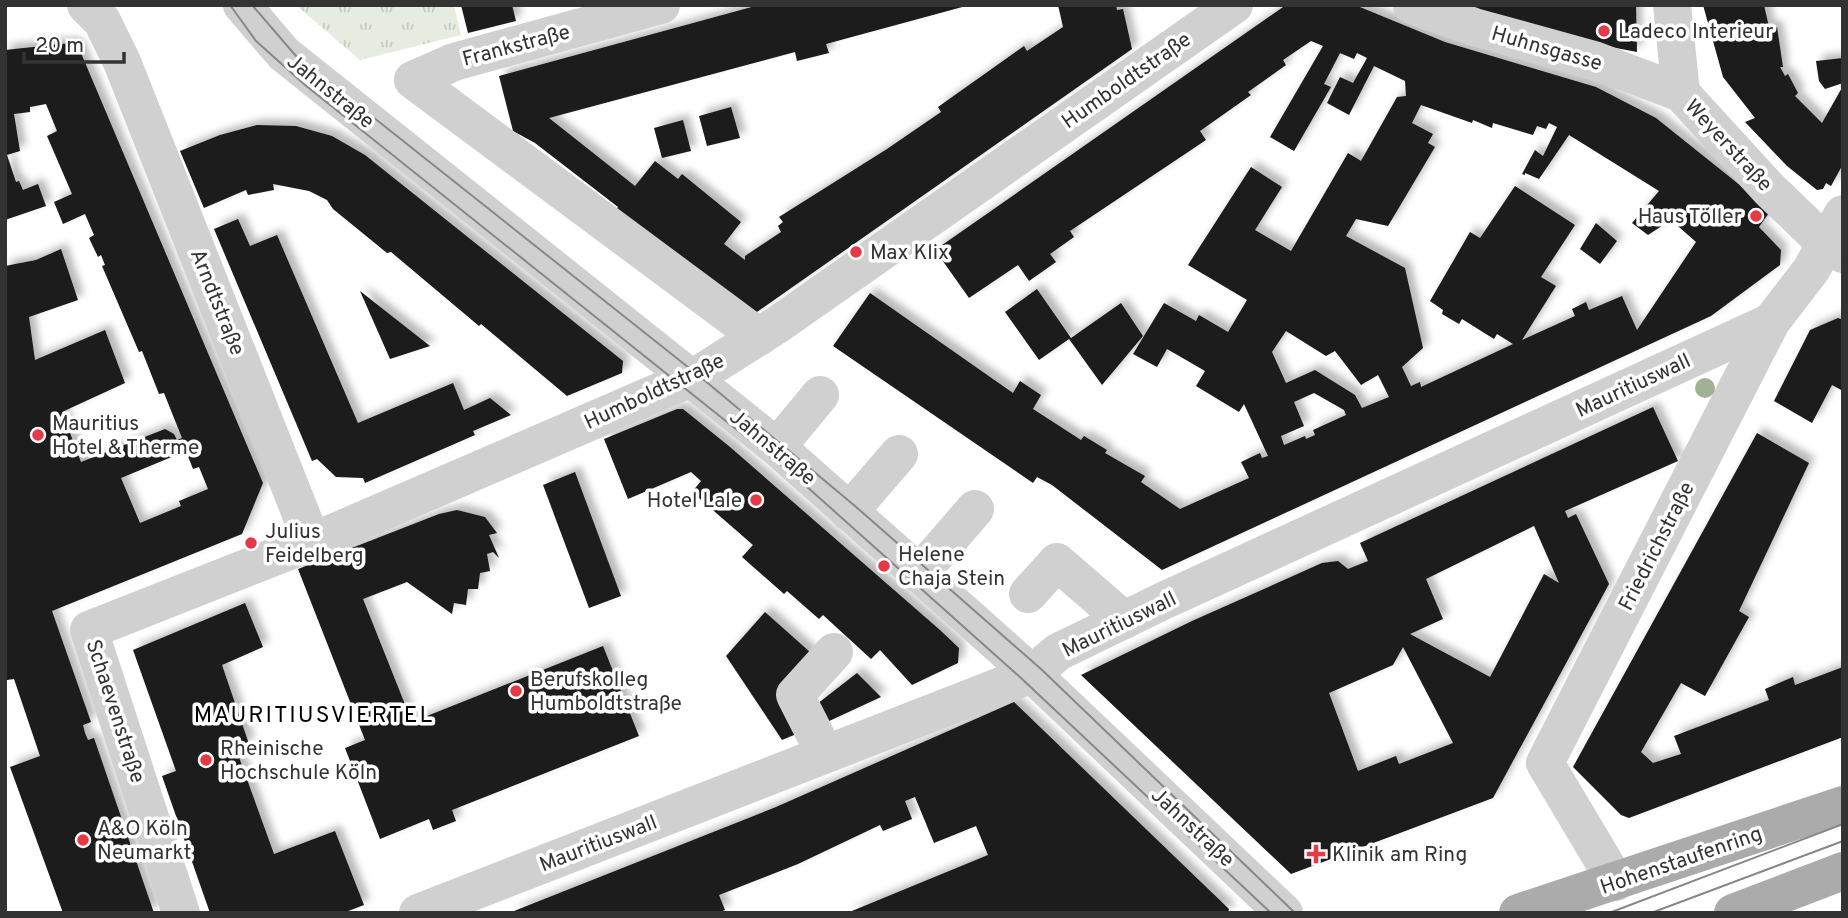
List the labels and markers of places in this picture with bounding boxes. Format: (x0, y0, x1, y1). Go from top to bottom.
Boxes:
place label: Ladeco Interieur (1618, 19, 1773, 46)
marker: Ladeco Interieur (1596, 23, 1612, 39)
place label: Haus Töller (1638, 204, 1742, 231)
marker: Haus Töller (1748, 208, 1764, 224)
place label: Max Klix (870, 240, 949, 267)
marker: Max Klix (848, 244, 864, 260)
place label: Mauritius Hotel & Therme (52, 411, 199, 462)
marker: Mauritius Hotel & Therme (30, 427, 46, 443)
place label: Hotel Lale (647, 488, 742, 515)
marker: Hotel Lale (748, 492, 764, 508)
place label: Julius Feidelberg (265, 519, 363, 570)
marker: Julius Feidelberg (243, 535, 259, 551)
place label: Helene Chaja Stein (898, 542, 1005, 593)
marker: Helene Chaja Stein (876, 558, 892, 574)
place label: Berufskolleg Humboldtstraße (530, 667, 682, 718)
marker: Berufskolleg Humboldtstraße (508, 683, 524, 699)
place label: Rheinische Hochschule Köln (220, 736, 377, 787)
marker: Rheinische Hochschule Köln (198, 752, 214, 768)
place label: A&O Köln Neumarkt (97, 816, 191, 867)
marker: A&O Köln Neumarkt (75, 832, 91, 848)
place label: Klinik am Ring (1332, 842, 1467, 869)
marker: Klinik am Ring (1306, 844, 1326, 864)

